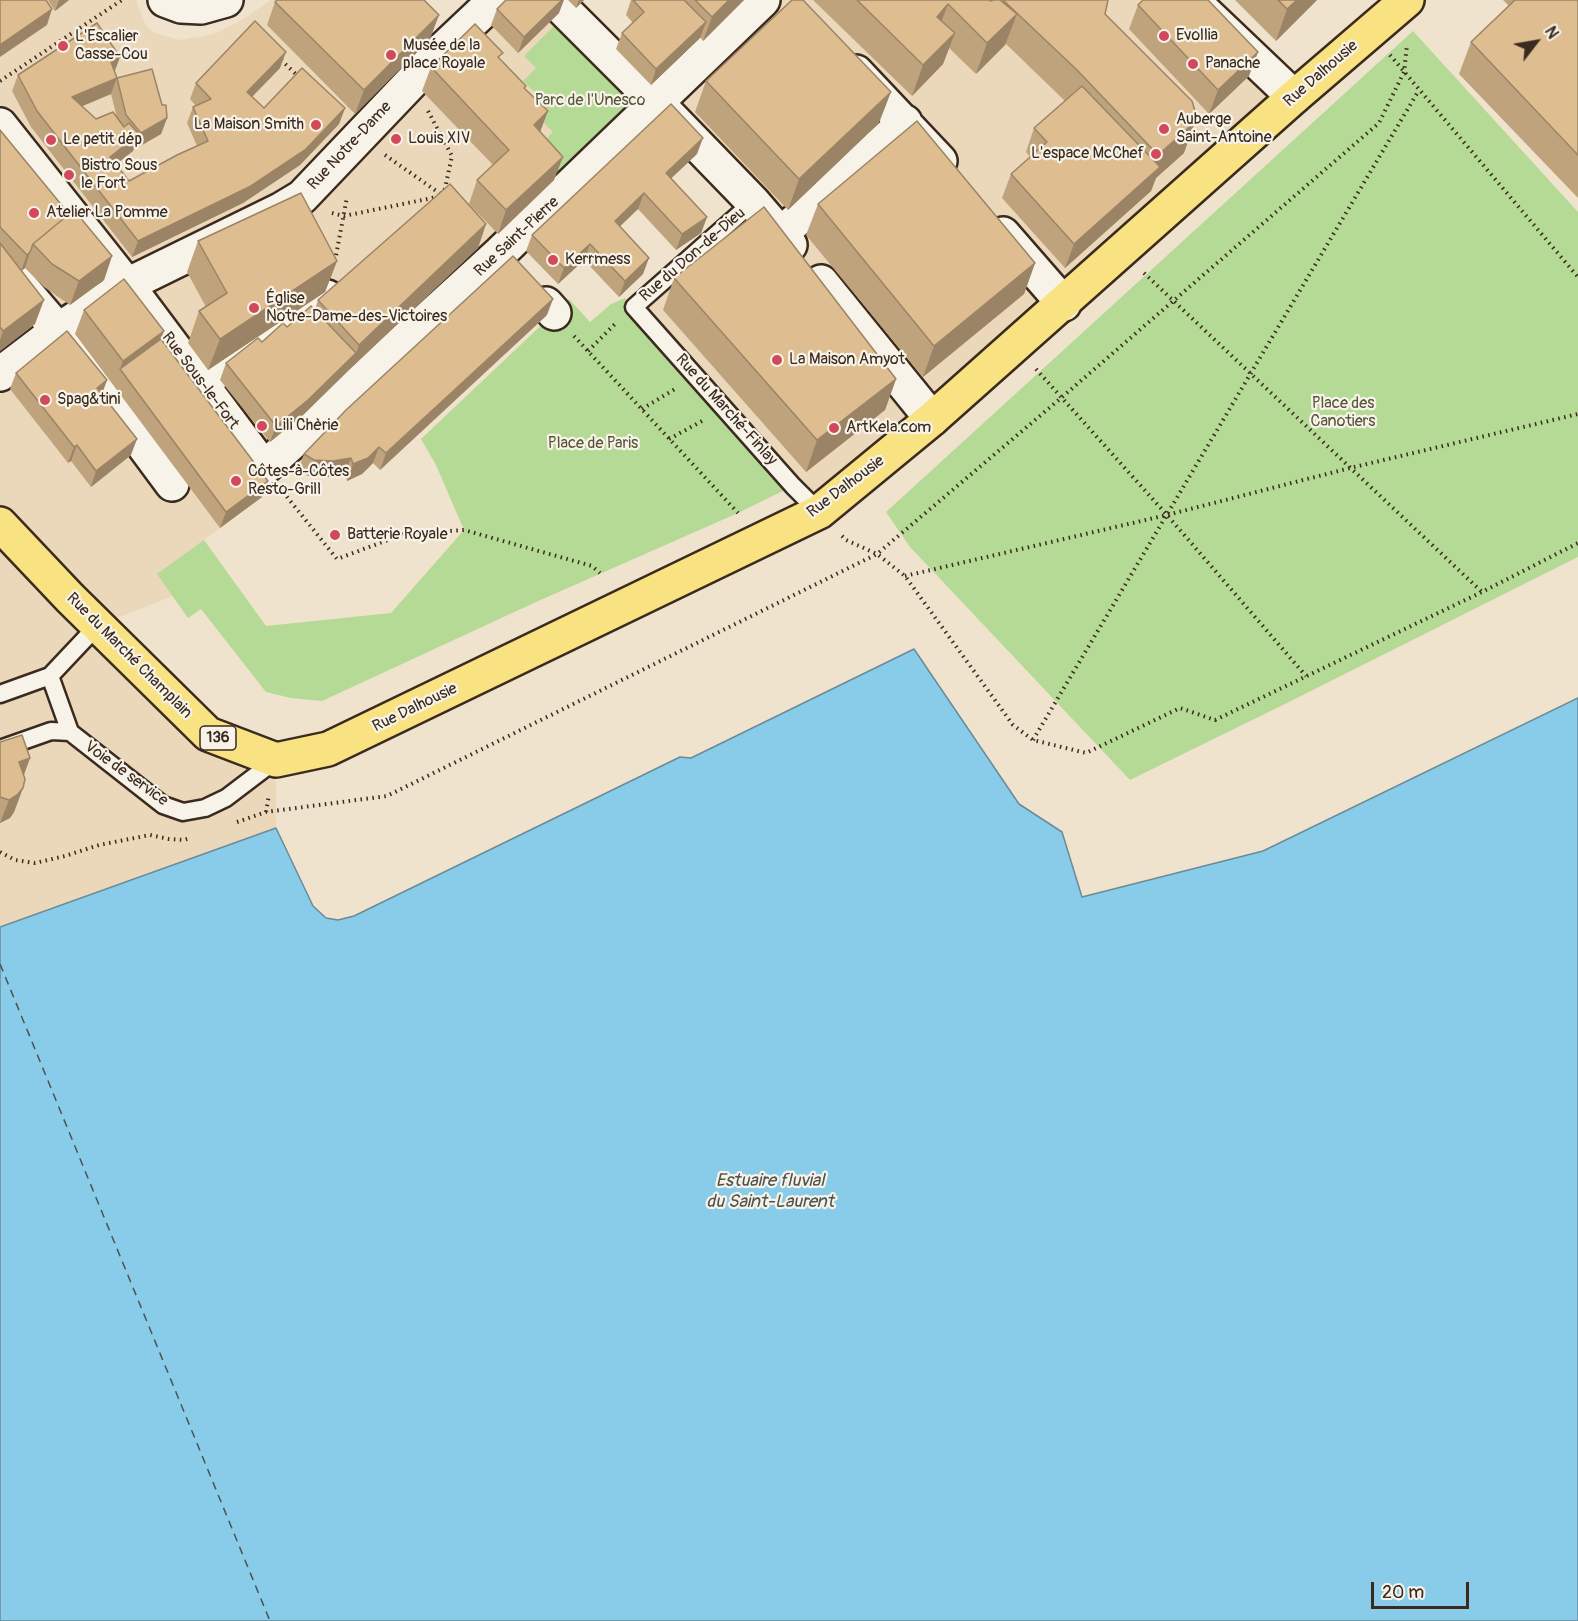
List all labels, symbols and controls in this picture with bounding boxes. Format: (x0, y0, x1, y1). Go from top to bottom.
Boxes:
north arrow (1506, 12, 1566, 72)
text: N (1540, 23, 1563, 43)
place label: Evollia (1176, 26, 1218, 46)
place label: L'Escalier Casse-Cou (75, 27, 148, 65)
marker: Evollia (1157, 29, 1171, 43)
place label: Musée de la place Royale (403, 36, 485, 74)
street label: Rue Dalhousie (1280, 37, 1362, 111)
marker: L'Escalier Casse-Cou (56, 39, 70, 53)
marker: Musée de la place Royale (384, 48, 398, 62)
place label: Panache (1205, 54, 1260, 74)
marker: Panache (1186, 57, 1200, 71)
park label: Parc de l'Unesco (535, 91, 645, 111)
street label: Rue Notre-Dame (304, 98, 396, 194)
place label: Auberge Saint-Antoine (1176, 110, 1272, 148)
place label: La Maison Smith (194, 115, 304, 135)
marker: La Maison Smith (309, 118, 323, 132)
marker: Auberge Saint-Antoine (1157, 122, 1171, 136)
place label: Louis XIV (408, 129, 470, 149)
place label: Le petit dép (63, 130, 142, 150)
marker: Louis XIV (389, 132, 403, 146)
marker: Le petit dép (44, 133, 58, 147)
place label: L'espace McChef (1031, 144, 1144, 164)
marker: L'espace McChef (1149, 147, 1163, 161)
place label: Bistro Sous le Fort (81, 156, 157, 194)
marker: Bistro Sous le Fort (62, 168, 76, 182)
street label: Rue Saint-Pierre (471, 193, 563, 281)
place label: Atelier La Pomme (46, 203, 168, 223)
street label: Rue du Don-de-Dieu (636, 204, 750, 306)
marker: Atelier La Pomme (27, 206, 41, 220)
place label: Kerrmess (565, 250, 630, 270)
marker: Kerrmess (546, 253, 560, 267)
place label: Église Notre-Dame-des-Victoires (266, 289, 447, 327)
marker: Église Notre-Dame-des-Victoires (247, 301, 261, 315)
street label: Rue Sous-le-Fort (157, 329, 243, 433)
street label: Rue du Marché-Finlay (671, 350, 781, 470)
place label: La Maison Amyot (789, 350, 905, 370)
marker: La Maison Amyot (770, 353, 784, 367)
place label: Spag&tini (57, 390, 120, 410)
marker: Spag&tini (38, 393, 52, 407)
park label: Place des Canotiers (1311, 394, 1375, 432)
place label: Lili Chèrie (274, 416, 338, 436)
place label: ArtKela.com (846, 418, 931, 438)
marker: Lili Chèrie (255, 419, 269, 433)
marker: ArtKela.com (827, 421, 841, 435)
park label: Place de Paris (548, 434, 638, 454)
street label: Rue Dalhousie (803, 452, 889, 522)
place label: Côtes-à-Côtes Resto-Grill (248, 462, 349, 500)
marker: Côtes-à-Côtes Resto-Grill (229, 474, 243, 488)
place label: Batterie Royale (347, 525, 448, 545)
marker: Batterie Royale (328, 528, 342, 542)
street label: Rue du Marché Champlain (62, 589, 196, 723)
street label: Rue Dalhousie (369, 679, 461, 737)
road number: 136 (200, 726, 236, 750)
street label: Voie de service (80, 737, 172, 811)
water label: Estuaire fluvial du Saint-Laurent (706, 1170, 834, 1212)
scale bar (1374, 1570, 1472, 1608)
text: 20 m (1382, 1581, 1424, 1604)

